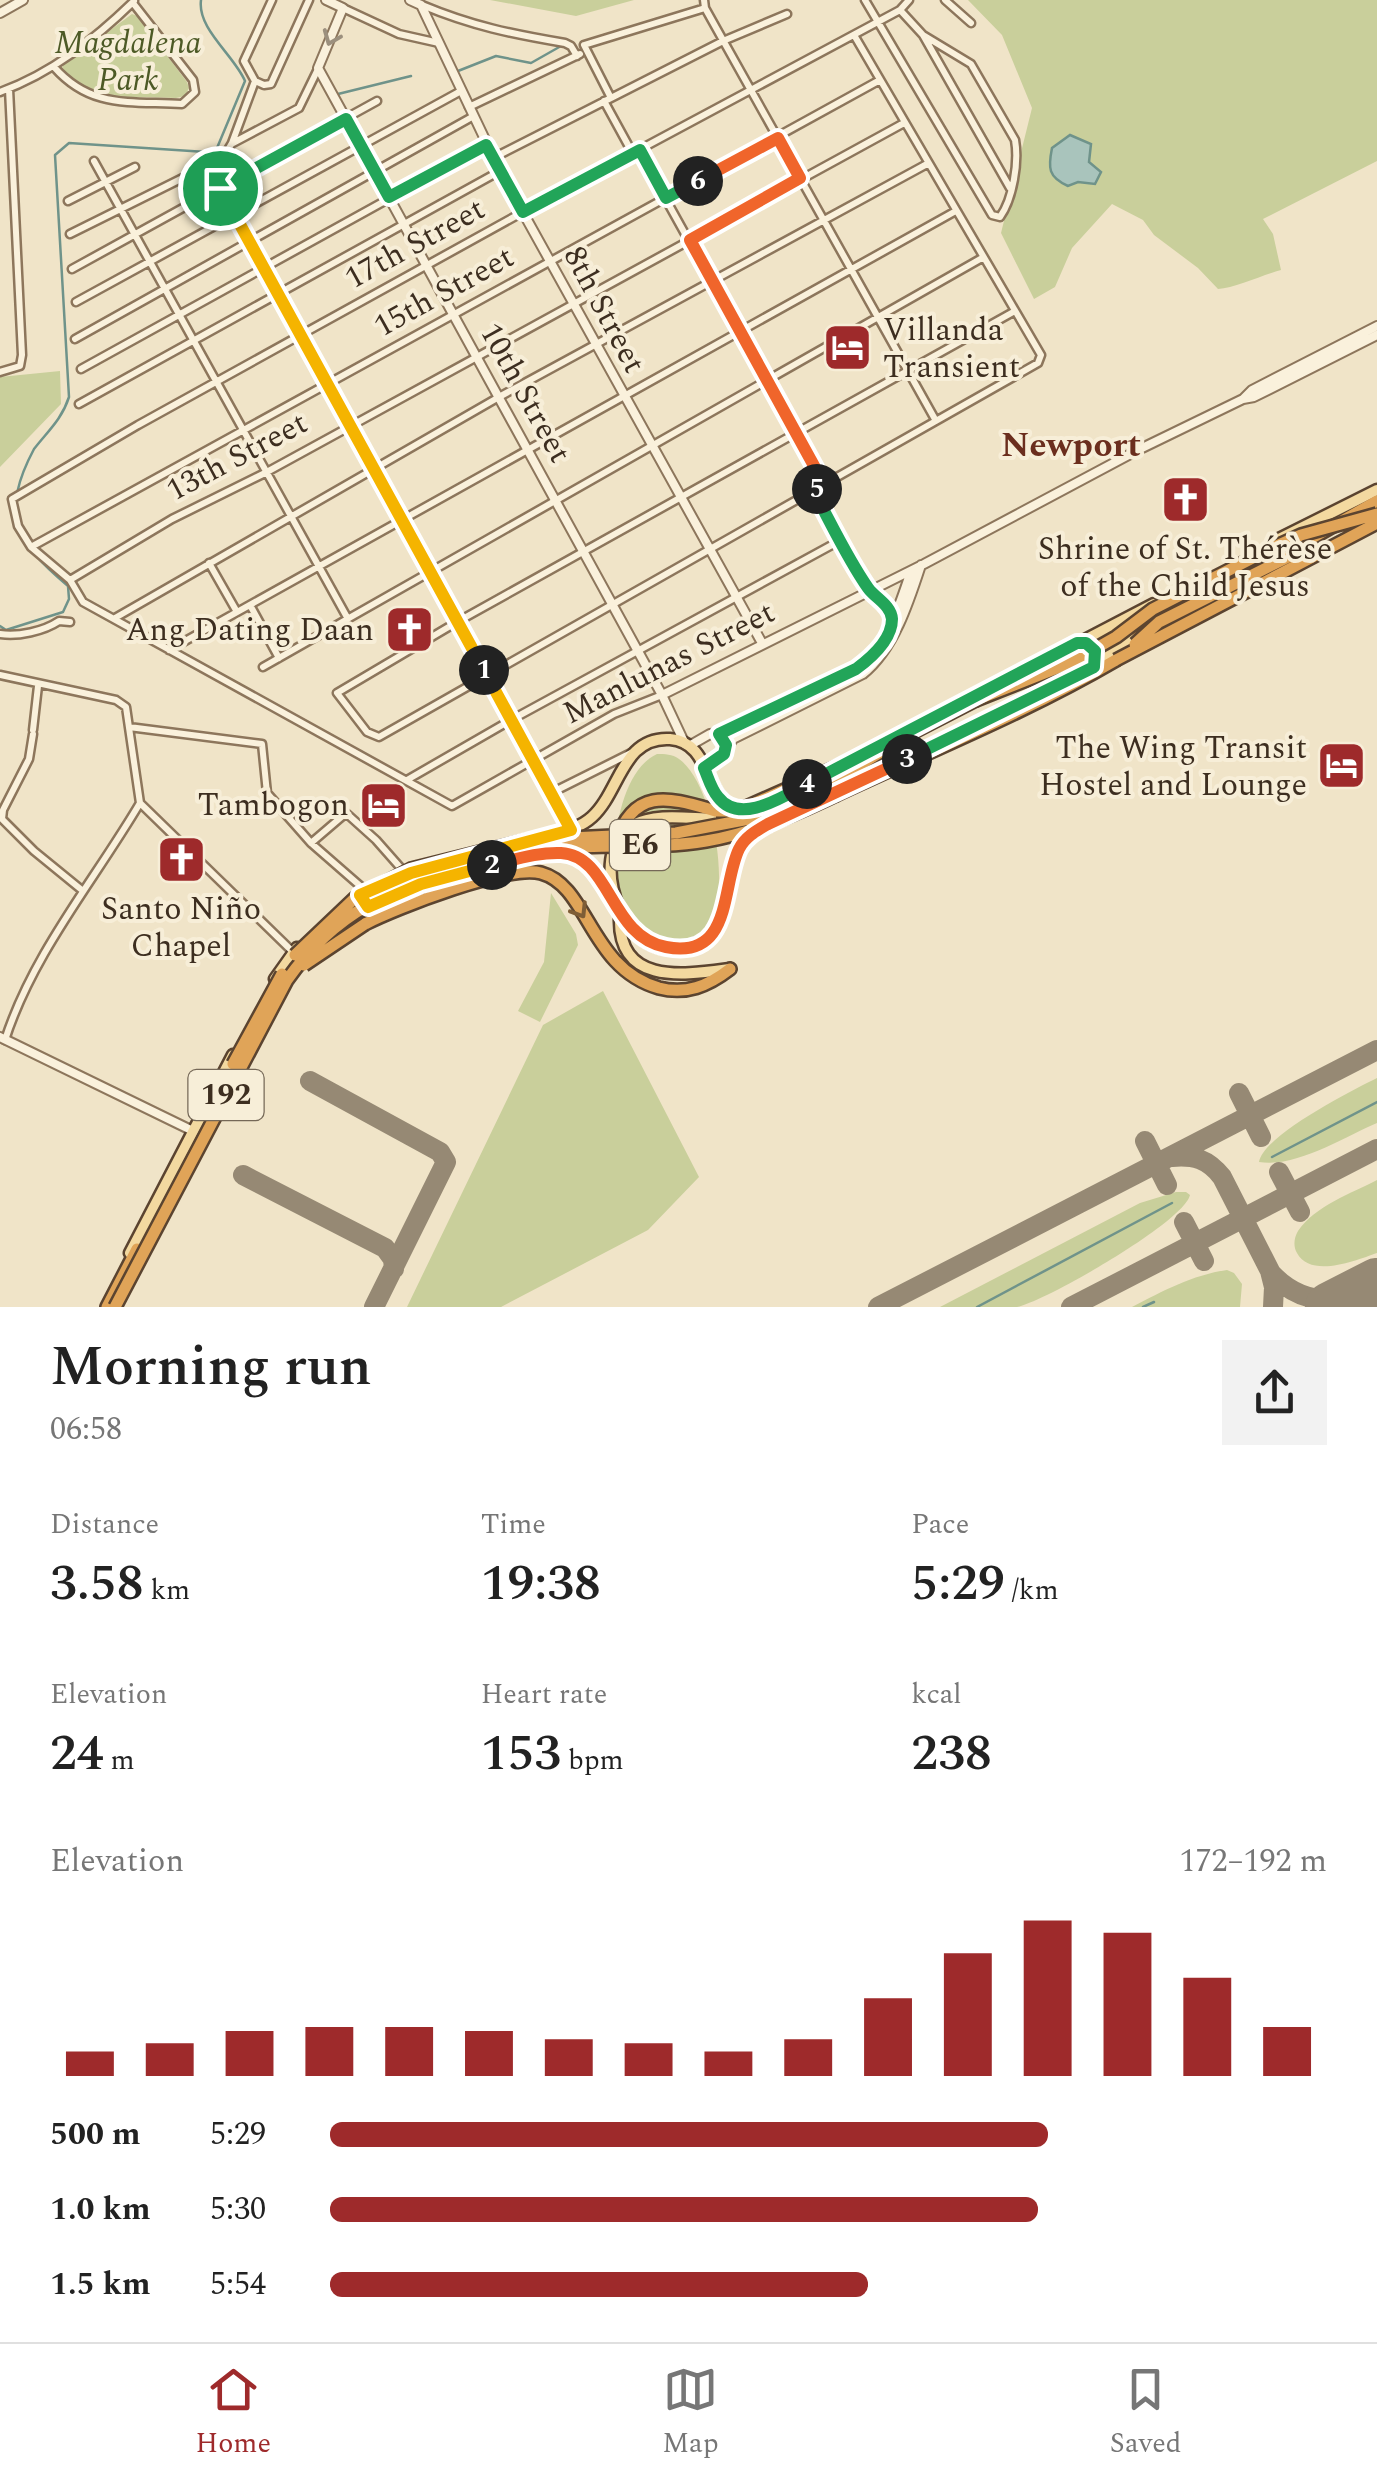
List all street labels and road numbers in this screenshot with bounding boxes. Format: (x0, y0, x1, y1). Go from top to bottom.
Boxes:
street label: 17th Street (336, 185, 494, 303)
street label: 15th Street (365, 233, 523, 351)
street label: 8th Street (550, 238, 658, 382)
street label: 10th Street (466, 314, 584, 472)
street label: 13th Street (158, 399, 316, 515)
street label: Manlunas Street (554, 588, 784, 738)
road number: E6 (610, 820, 670, 870)
road number: 192 (188, 1070, 264, 1120)

